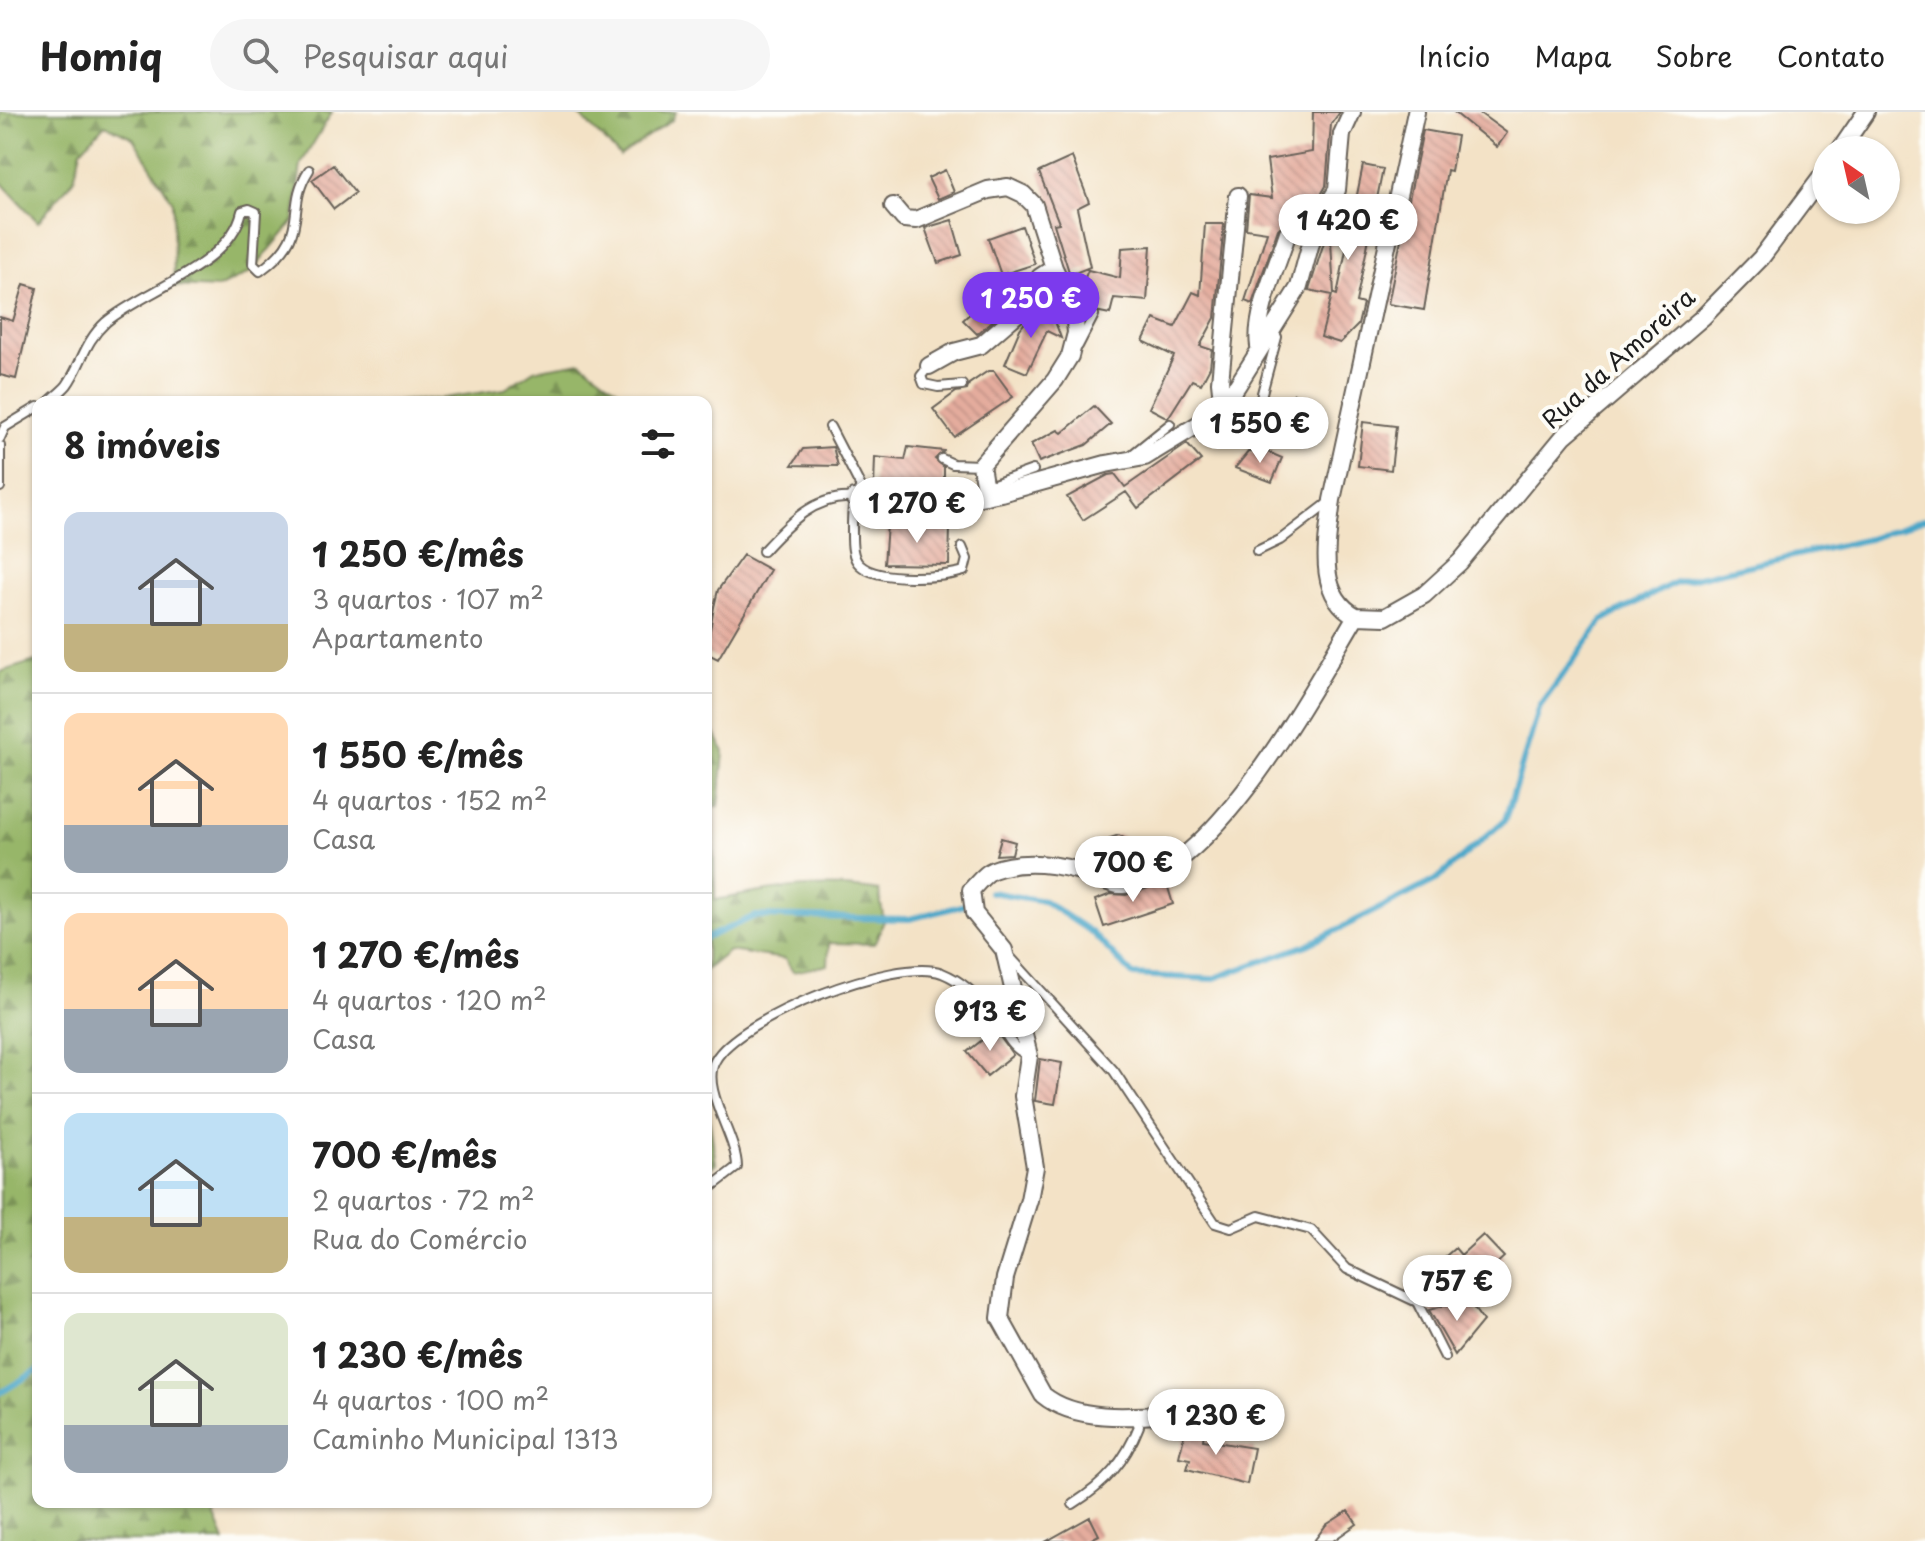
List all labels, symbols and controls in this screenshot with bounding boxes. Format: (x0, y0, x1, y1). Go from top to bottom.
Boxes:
search box (210, 19, 770, 91)
text: Homiq (40, 27, 162, 84)
icon: search (238, 33, 282, 77)
text: Pesquisar aqui (302, 33, 508, 78)
text: Início (1418, 34, 1490, 77)
text: Mapa (1534, 34, 1611, 77)
text: Sobre (1655, 34, 1733, 77)
text: Contato (1777, 34, 1885, 77)
north arrow (1812, 136, 1900, 224)
map controls (1812, 136, 1900, 224)
pin: 1 420 € (1274, 194, 1422, 262)
text: 1 420 € (1297, 200, 1399, 239)
pin: 1 250 € (957, 272, 1105, 340)
text: 1 250 € (980, 278, 1082, 317)
street label: Rua da Amoreira (1533, 279, 1702, 436)
pin: 1 550 € (1186, 397, 1334, 465)
text: 1 550 € (1210, 403, 1310, 442)
text: 8 imóveis (64, 418, 220, 470)
icon: filters (636, 422, 680, 466)
pin: 1 270 € (843, 477, 991, 545)
text: 1 270 € (868, 483, 966, 522)
text: 1 250 €/mês (312, 527, 524, 579)
icon: home (128, 544, 224, 640)
text: 3 quartos · 107 m² (312, 579, 544, 618)
text: Apartamento (312, 618, 483, 657)
text: 1 550 €/mês (312, 728, 523, 780)
icon: home (128, 745, 224, 841)
text: 4 quartos · 152 m² (312, 780, 547, 819)
text: Casa (312, 819, 375, 858)
pin: 700 € (1077, 836, 1189, 904)
text: 700 € (1093, 842, 1173, 881)
text: 1 270 €/mês (312, 928, 519, 980)
icon: home (128, 945, 224, 1041)
text: 4 quartos · 120 m² (312, 980, 547, 1019)
pin: 913 € (934, 985, 1046, 1053)
text: 913 € (953, 991, 1027, 1030)
text: Casa (312, 1019, 375, 1058)
text: 700 €/mês (312, 1128, 497, 1180)
icon: home (128, 1145, 224, 1241)
text: 2 quartos · 72 m² (312, 1180, 535, 1219)
text: Rua do Comércio (312, 1219, 527, 1258)
pin: 757 € (1401, 1255, 1513, 1323)
text: 757 € (1421, 1261, 1493, 1300)
text: 1 230 €/mês (312, 1328, 523, 1380)
icon: home (128, 1345, 224, 1441)
text: 4 quartos · 100 m² (312, 1380, 549, 1419)
pin: 1 230 € (1142, 1389, 1290, 1457)
text: 1 230 € (1166, 1395, 1266, 1434)
text: Caminho Municipal 1313 (312, 1419, 619, 1458)

